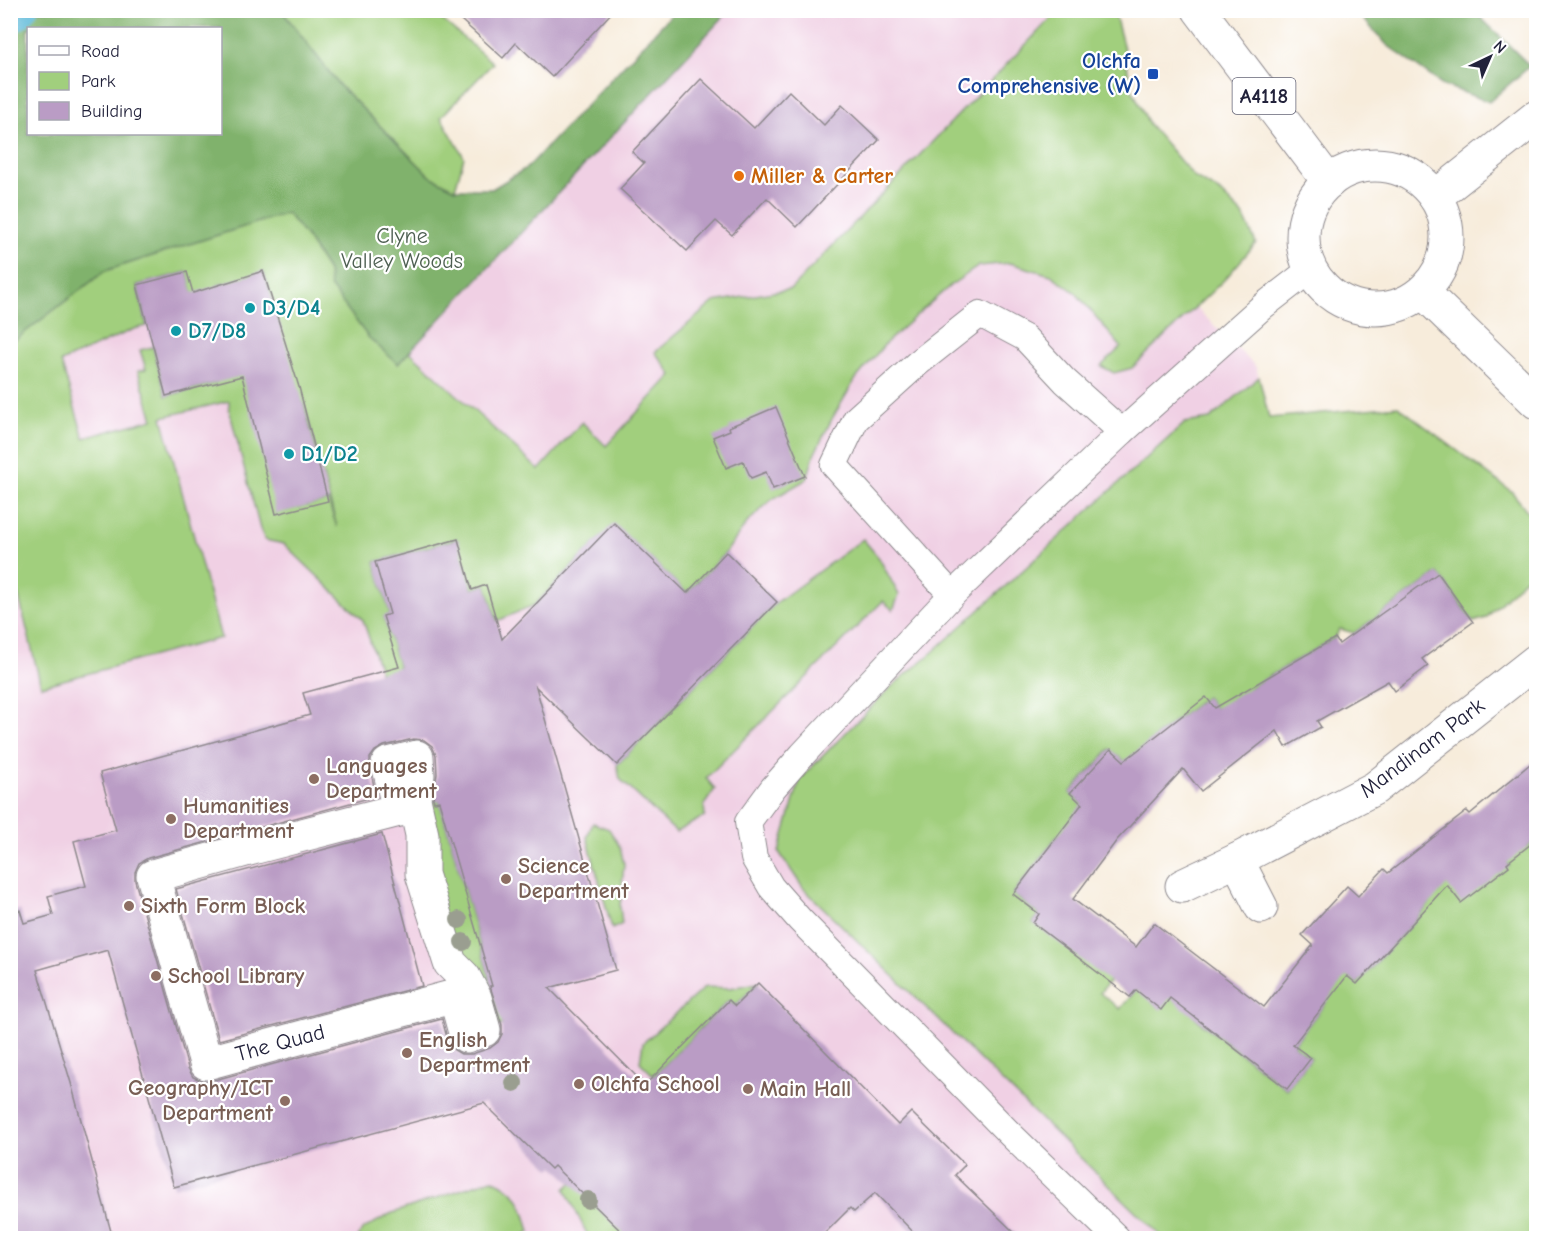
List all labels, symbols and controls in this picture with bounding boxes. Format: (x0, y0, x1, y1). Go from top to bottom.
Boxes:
legend (27, 27, 222, 135)
north arrow (1460, 27, 1520, 87)
text: N (1490, 37, 1510, 57)
text: Road (81, 41, 120, 62)
place label: Olchfa Comprehensive (W) (957, 48, 1141, 99)
marker: Olchfa Comprehensive (W) (1146, 67, 1160, 81)
text: Park (81, 71, 116, 92)
road number: A4118 (1232, 78, 1296, 114)
text: Building (81, 101, 143, 122)
place label: Miller & Carter (751, 163, 893, 189)
marker: Miller & Carter (732, 169, 746, 183)
park label: Clyne Valley Woods (341, 223, 463, 274)
place label: D3/D4 (262, 295, 320, 321)
marker: D3/D4 (243, 301, 257, 315)
place label: D7/D8 (188, 318, 246, 344)
marker: D7/D8 (169, 324, 183, 338)
place label: D1/D2 (301, 441, 358, 467)
marker: D1/D2 (282, 447, 296, 461)
street label: Mandinam Park (1354, 692, 1490, 803)
place label: Languages Department (326, 753, 437, 804)
marker: Languages Department (307, 772, 321, 786)
place label: Humanities Department (183, 793, 294, 844)
marker: Humanities Department (164, 812, 178, 826)
place label: Science Department (518, 853, 629, 904)
marker: Science Department (499, 872, 513, 886)
place label: Sixth Form Block (141, 893, 306, 919)
marker: Sixth Form Block (122, 899, 136, 913)
place label: School Library (168, 963, 305, 989)
marker: School Library (149, 969, 163, 983)
street label: The Quad (232, 1019, 328, 1067)
place label: English Department (419, 1027, 530, 1078)
marker: English Department (400, 1046, 414, 1060)
place label: Olchfa School (591, 1071, 720, 1097)
place label: Geography/ICT Department (128, 1075, 274, 1126)
place label: Main Hall (760, 1076, 851, 1102)
marker: Olchfa School (572, 1077, 586, 1091)
marker: Main Hall (741, 1082, 755, 1096)
marker: Geography/ICT Department (278, 1094, 292, 1108)

